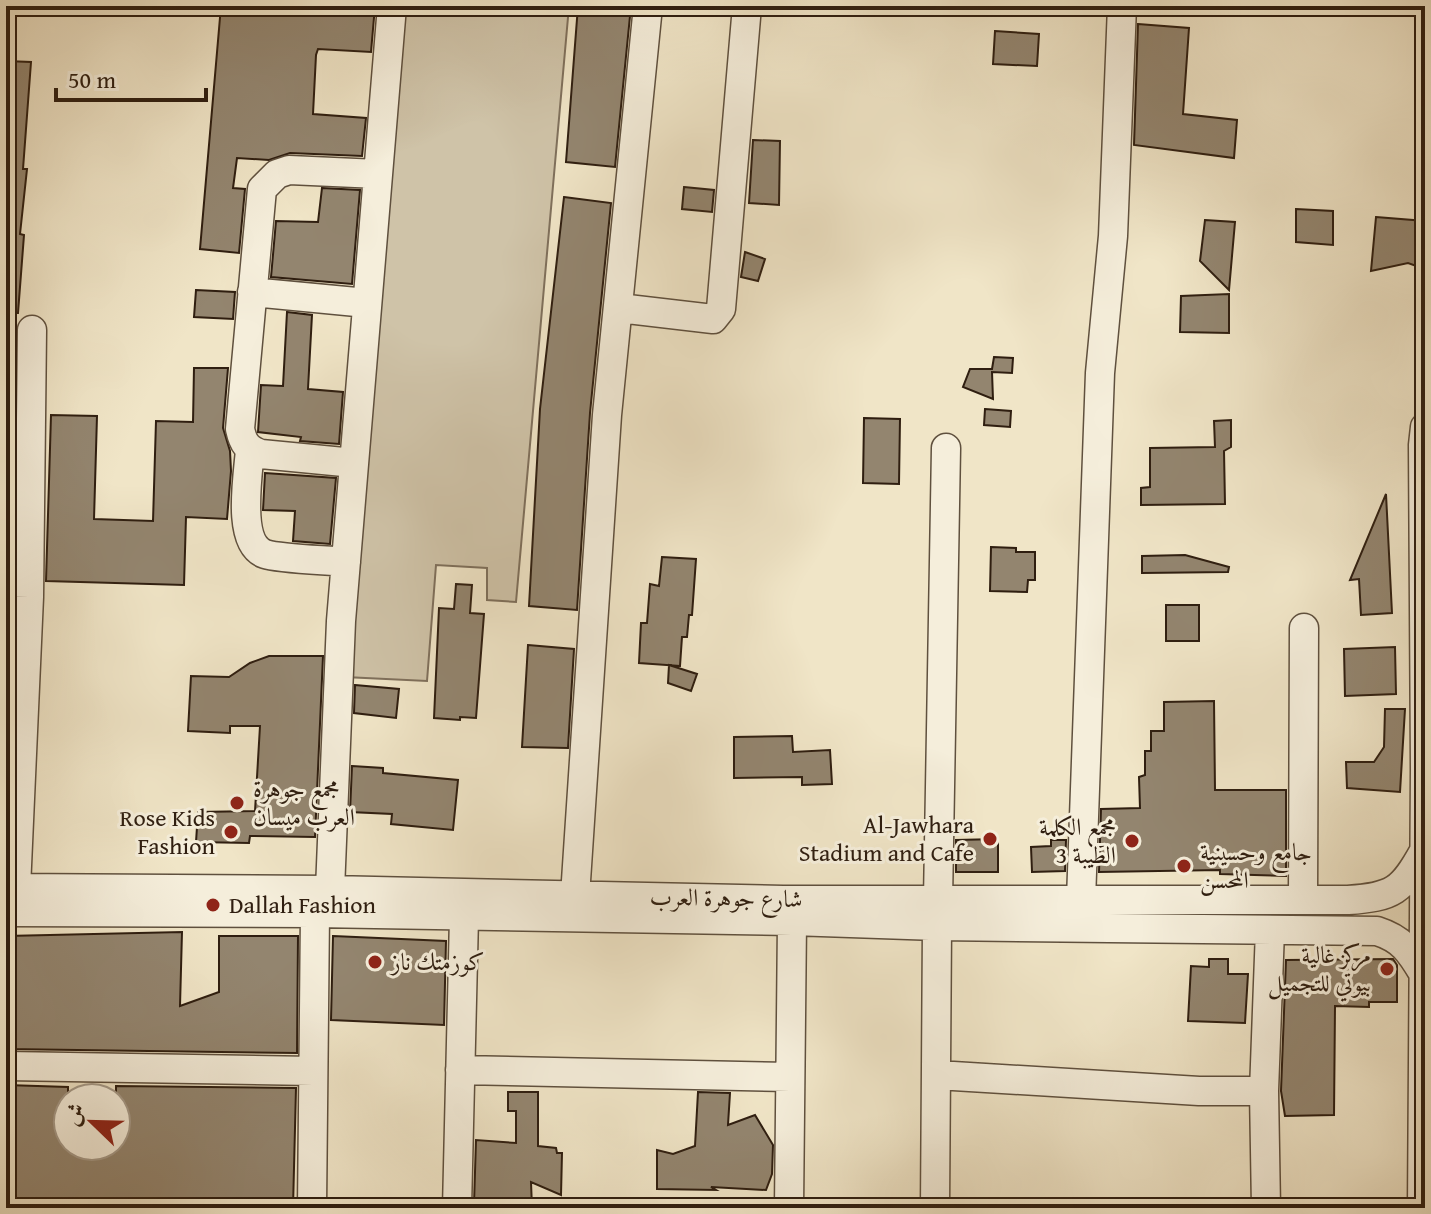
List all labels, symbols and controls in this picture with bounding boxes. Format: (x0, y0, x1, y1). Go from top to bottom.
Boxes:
scale bar (56, 52, 206, 102)
text: 50 m (68, 62, 116, 97)
place label: مجمع جوهرة العرب ميسان (253, 771, 355, 834)
marker: مجمع جوهرة العرب ميسان (228, 794, 246, 812)
place label: Rose Kids Fashion (120, 800, 216, 863)
place label: Al-Jawhara Stadium and Cafe (799, 807, 975, 870)
place label: مجمع الكلمة الطيبة 3 (1039, 809, 1116, 872)
marker: Rose Kids Fashion (222, 823, 240, 841)
marker: Al-Jawhara Stadium and Cafe (981, 830, 999, 848)
marker: مجمع الكلمة الطيبة 3 (1123, 832, 1141, 850)
place label: جامع وحسينية المحسن (1200, 834, 1312, 897)
marker: جامع وحسينية المحسن (1175, 857, 1193, 875)
street label: شارع جوهرة العرب (649, 879, 803, 919)
place label: Dallah Fashion (229, 887, 377, 922)
marker: Dallah Fashion (204, 896, 222, 914)
place label: مركز غالية بيوتي للتجميل (1268, 937, 1371, 1002)
place label: كوزمتك ناز (389, 944, 485, 979)
marker: كوزمتك ناز (366, 953, 384, 971)
marker: مركز غالية بيوتي للتجميل (1378, 960, 1396, 978)
north arrow (52, 1082, 132, 1162)
text: ش (55, 1098, 93, 1130)

